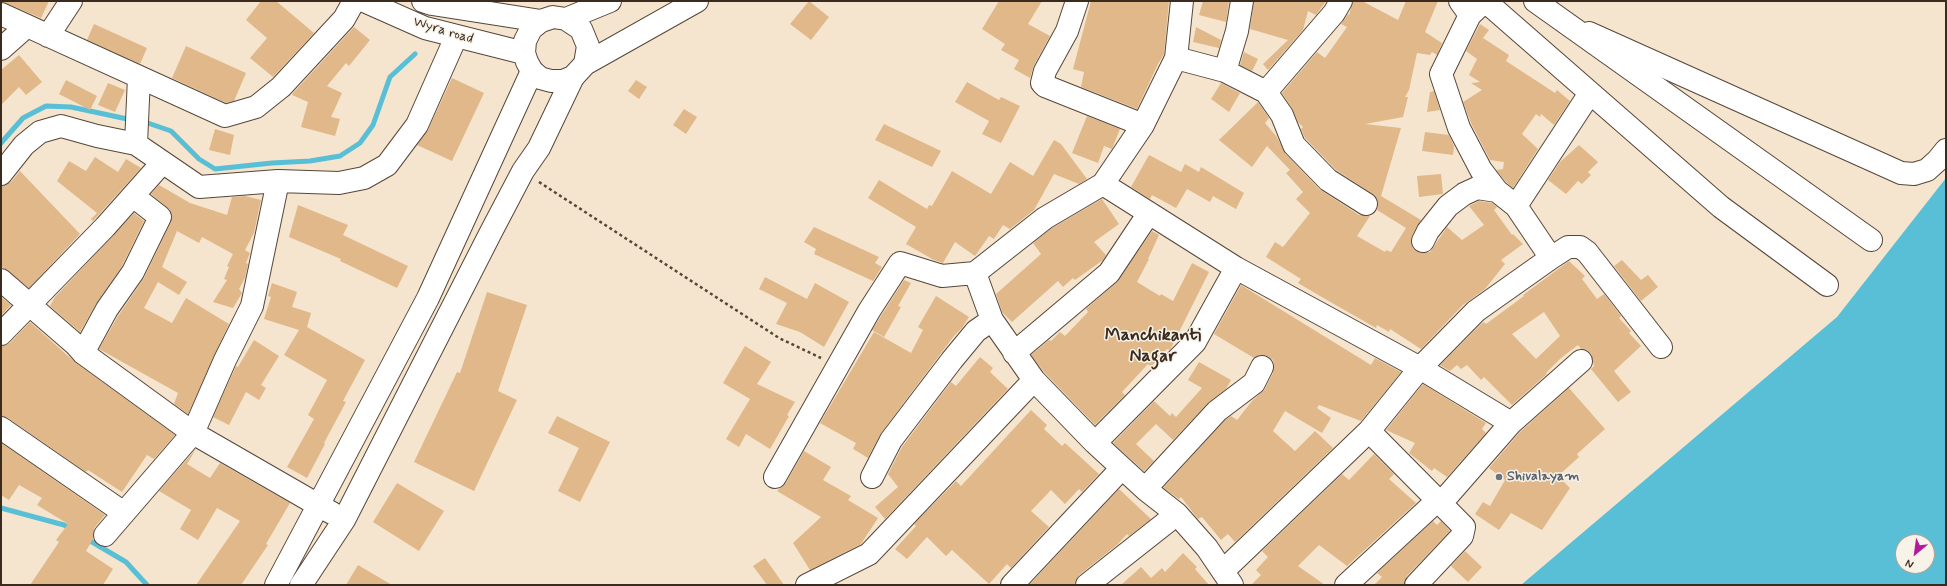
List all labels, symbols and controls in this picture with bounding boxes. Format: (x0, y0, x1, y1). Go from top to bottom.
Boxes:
street label: Wyra road (411, 14, 475, 48)
district label: Manchikanti Nagar (1105, 325, 1201, 368)
place label: Shivalayam (1507, 469, 1579, 485)
marker: Shivalayam (1494, 472, 1504, 482)
north arrow (1895, 534, 1935, 574)
text: N (1903, 556, 1916, 572)

